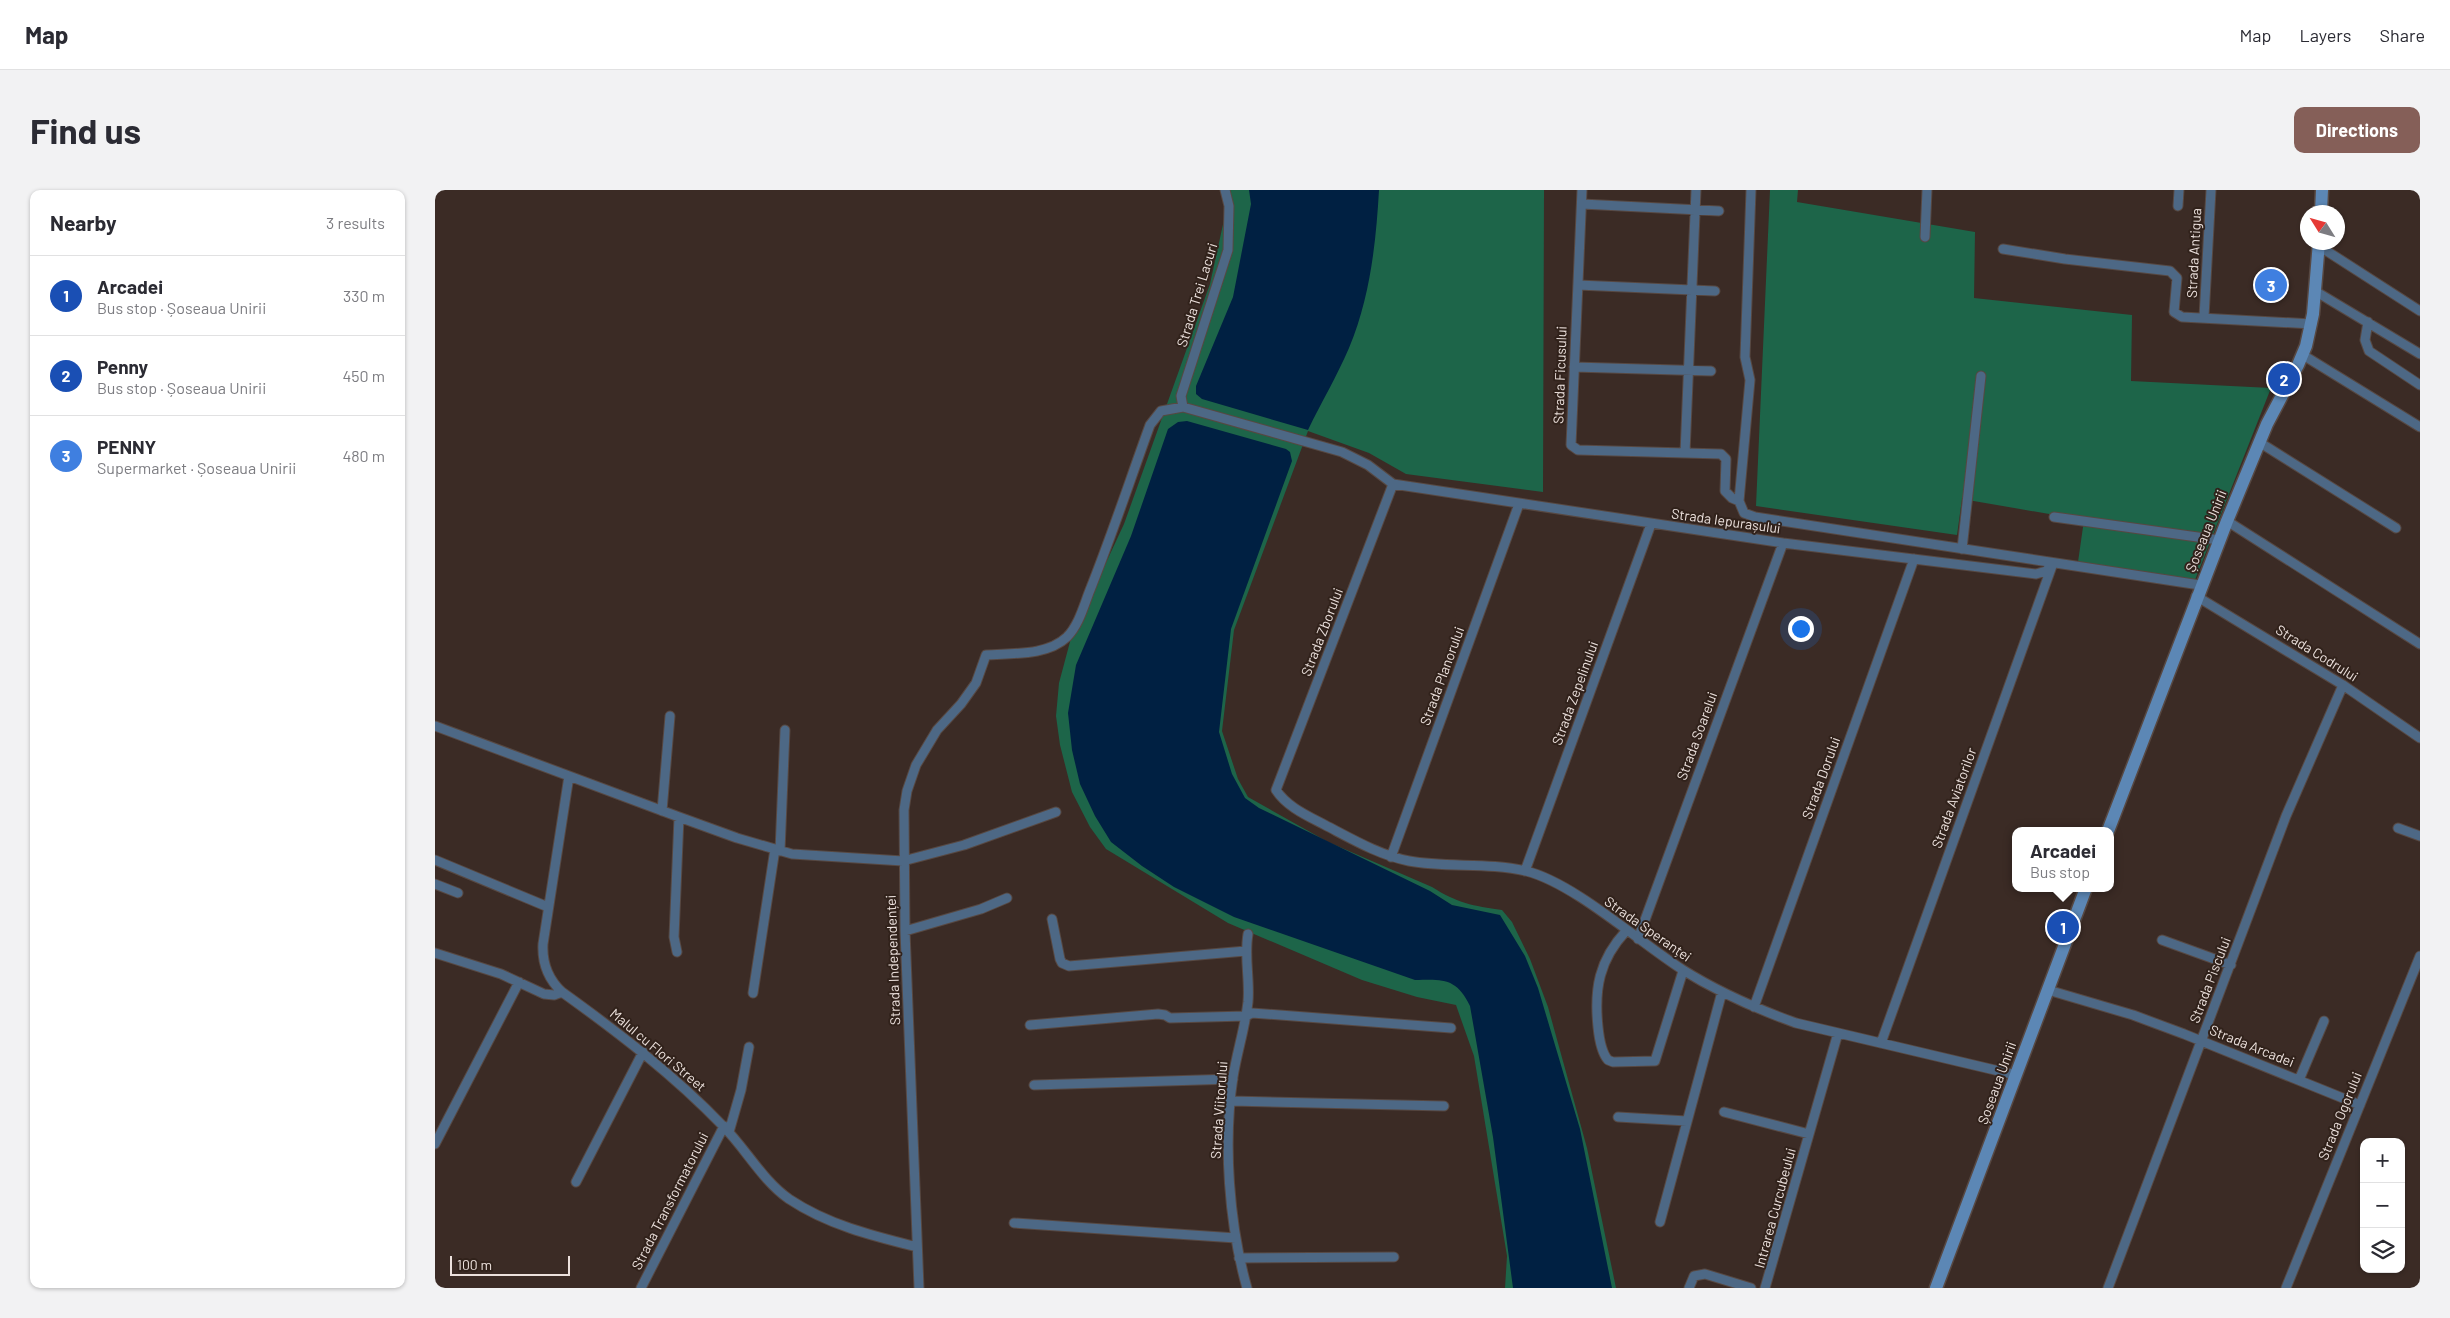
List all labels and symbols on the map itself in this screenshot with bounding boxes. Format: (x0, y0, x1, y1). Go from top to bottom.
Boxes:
north arrow (2300, 205, 2345, 250)
street label: Strada Antigua (2183, 208, 2204, 298)
street label: Strada Trei Lacuri (1173, 241, 1220, 349)
pin: 3 (2255, 266, 2287, 304)
street label: Strada Ficusului (1549, 326, 1570, 424)
pin: 2 (2268, 360, 2300, 398)
street label: Șoseaua Unirii (2181, 487, 2230, 574)
street label: Strada Iepurașului (1670, 504, 1782, 537)
street label: Strada Zborului (1297, 585, 1346, 678)
your location (1788, 616, 1814, 642)
street label: Strada Codrului (2273, 621, 2362, 685)
street label: Strada Planorului (1416, 624, 1467, 727)
street label: Strada Zepelinului (1548, 638, 1601, 747)
street label: Strada Soarelui (1673, 689, 1720, 782)
street label: Strada Dorului (1798, 734, 1843, 821)
street label: Strada Aviatorilor (1927, 745, 1980, 850)
street label: Strada Speranței (1602, 892, 1695, 965)
street label: Strada Independenței (882, 895, 903, 1025)
pin: 1 (2047, 908, 2079, 946)
street label: Strada Piscului (2185, 934, 2234, 1025)
street label: Malul cu Flori Street (607, 1005, 710, 1095)
street label: Strada Arcadei (2207, 1021, 2297, 1070)
street label: Șoseaua Unirii (1974, 1039, 2019, 1127)
street label: Strada Viitorului (1207, 1061, 1230, 1159)
street label: Strada Ogorului (2314, 1069, 2365, 1162)
street label: Strada Transformatorului (627, 1129, 712, 1272)
street label: Intrarea Curcubeului (1750, 1146, 1799, 1270)
scale bar (450, 1253, 570, 1276)

